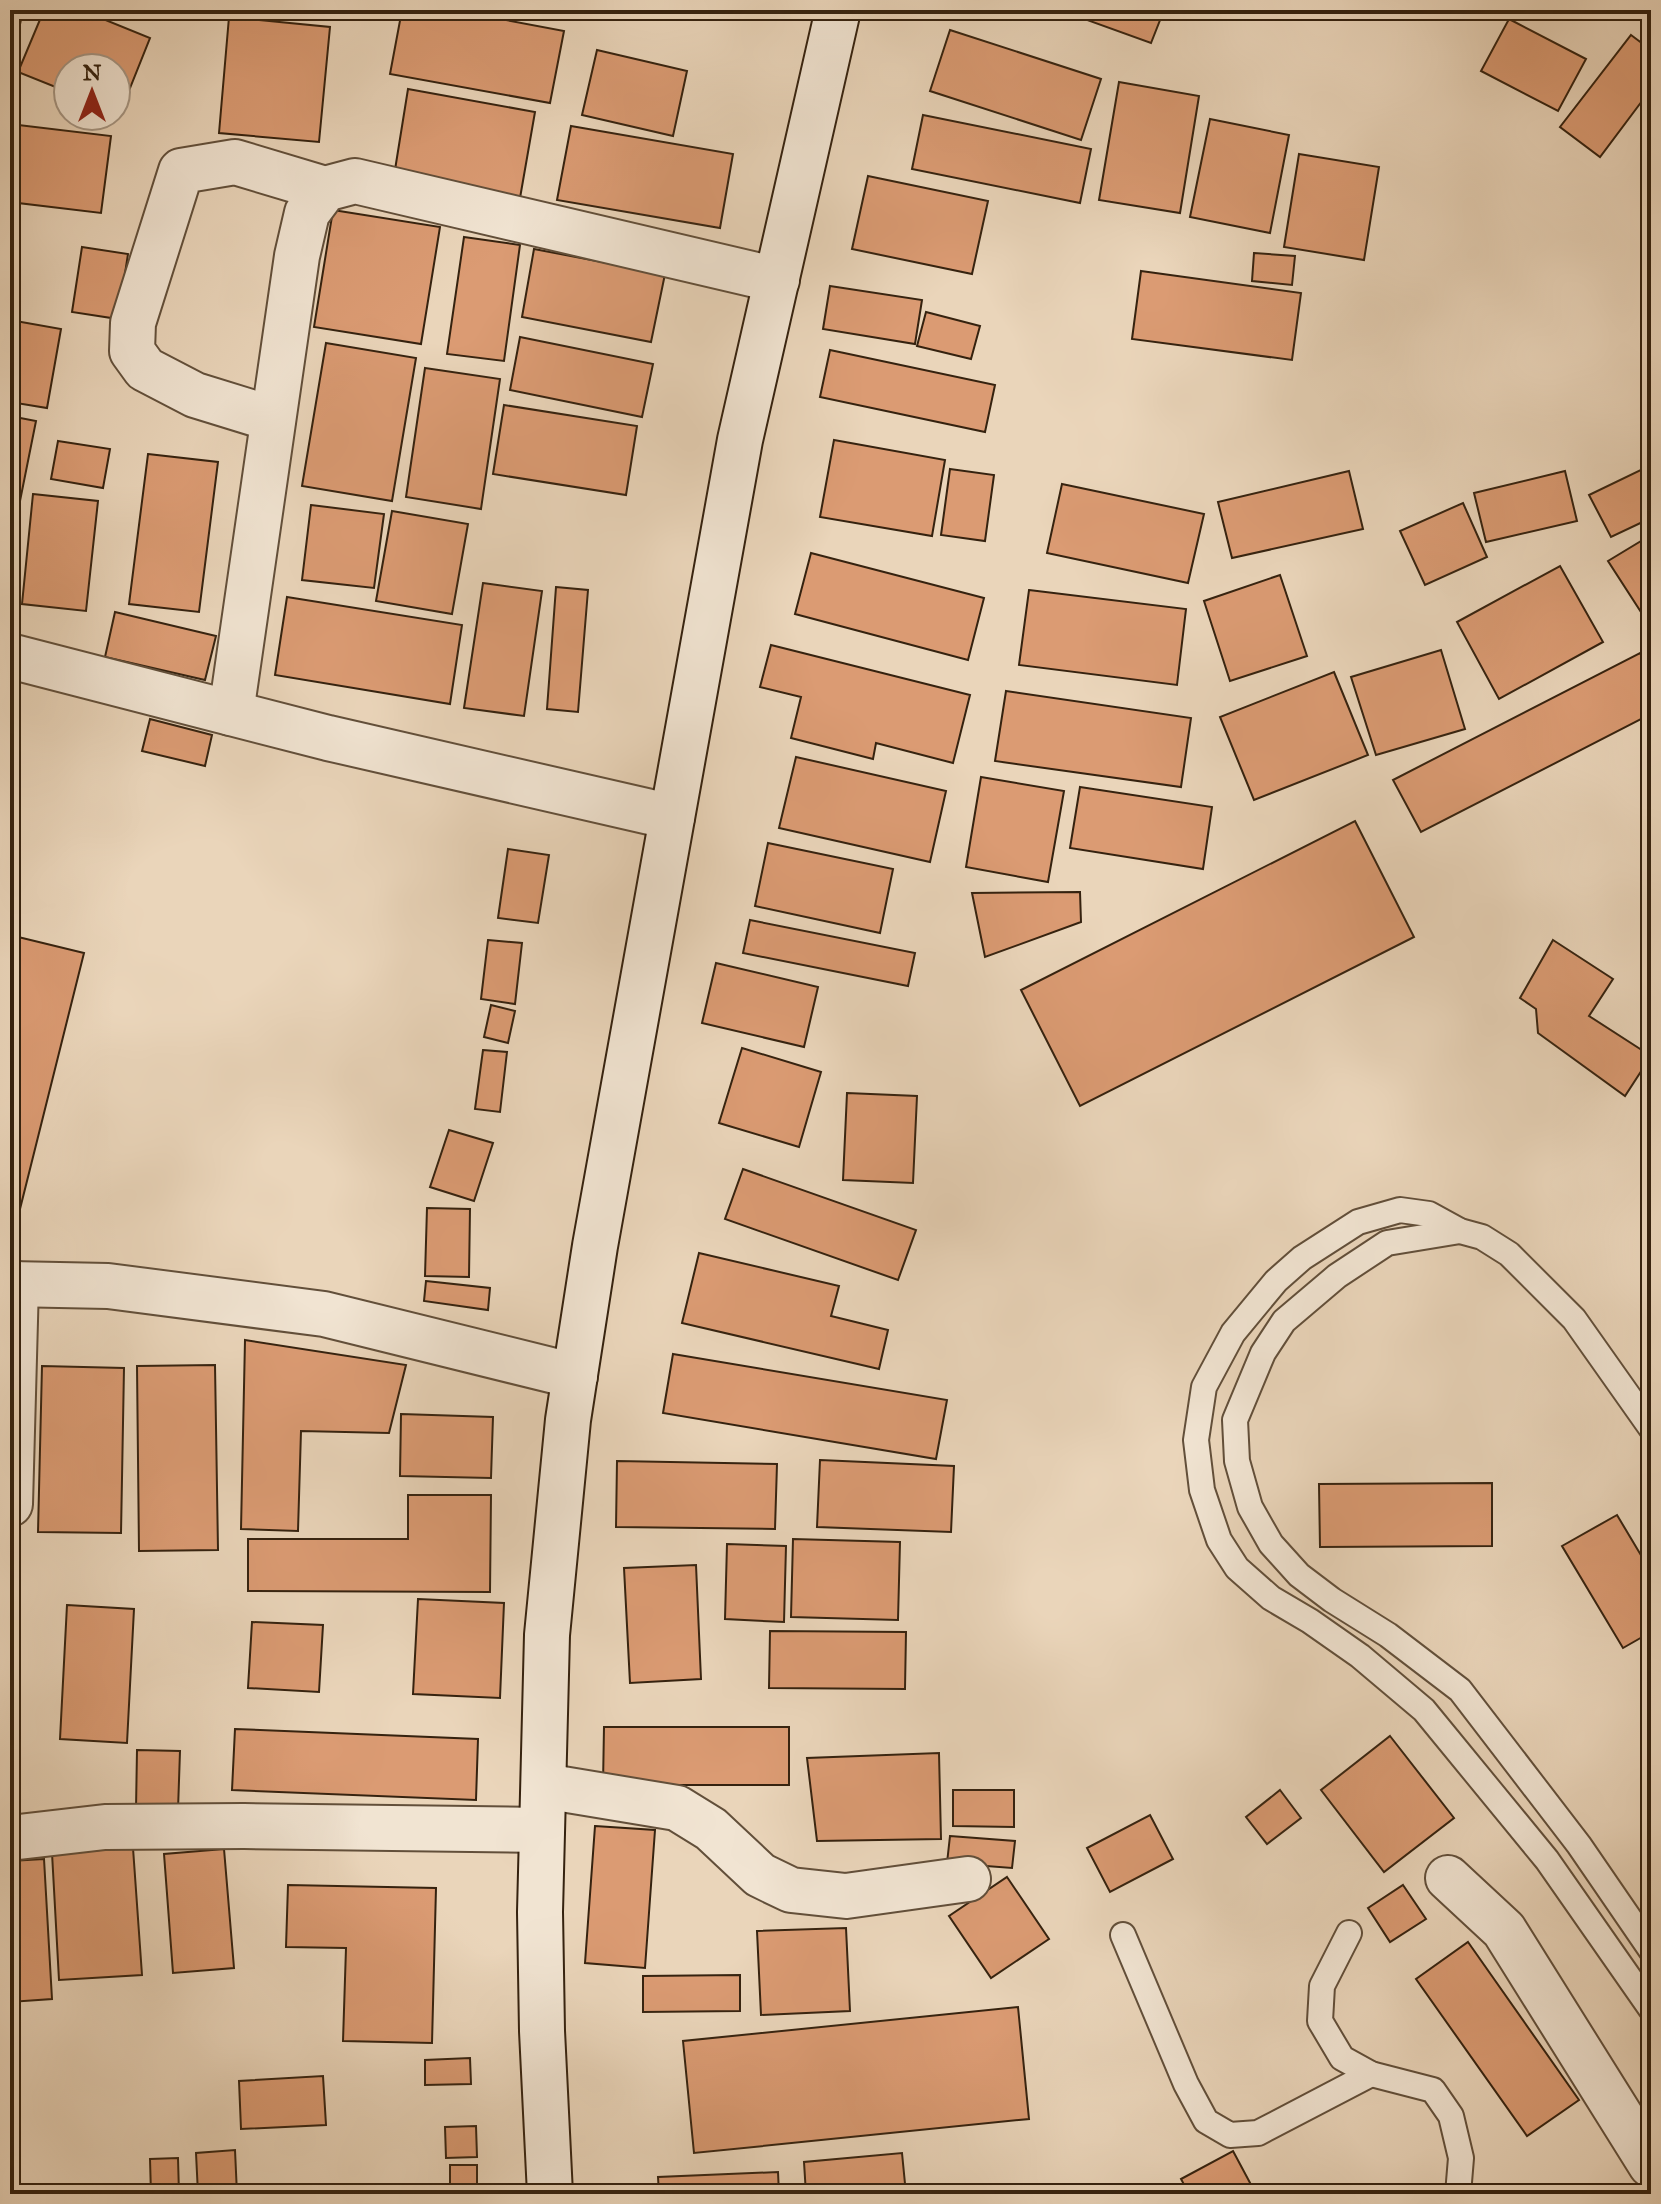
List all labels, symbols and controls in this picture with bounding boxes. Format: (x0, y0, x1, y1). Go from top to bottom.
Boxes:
north arrow (52, 52, 132, 132)
text: N (83, 59, 102, 86)

